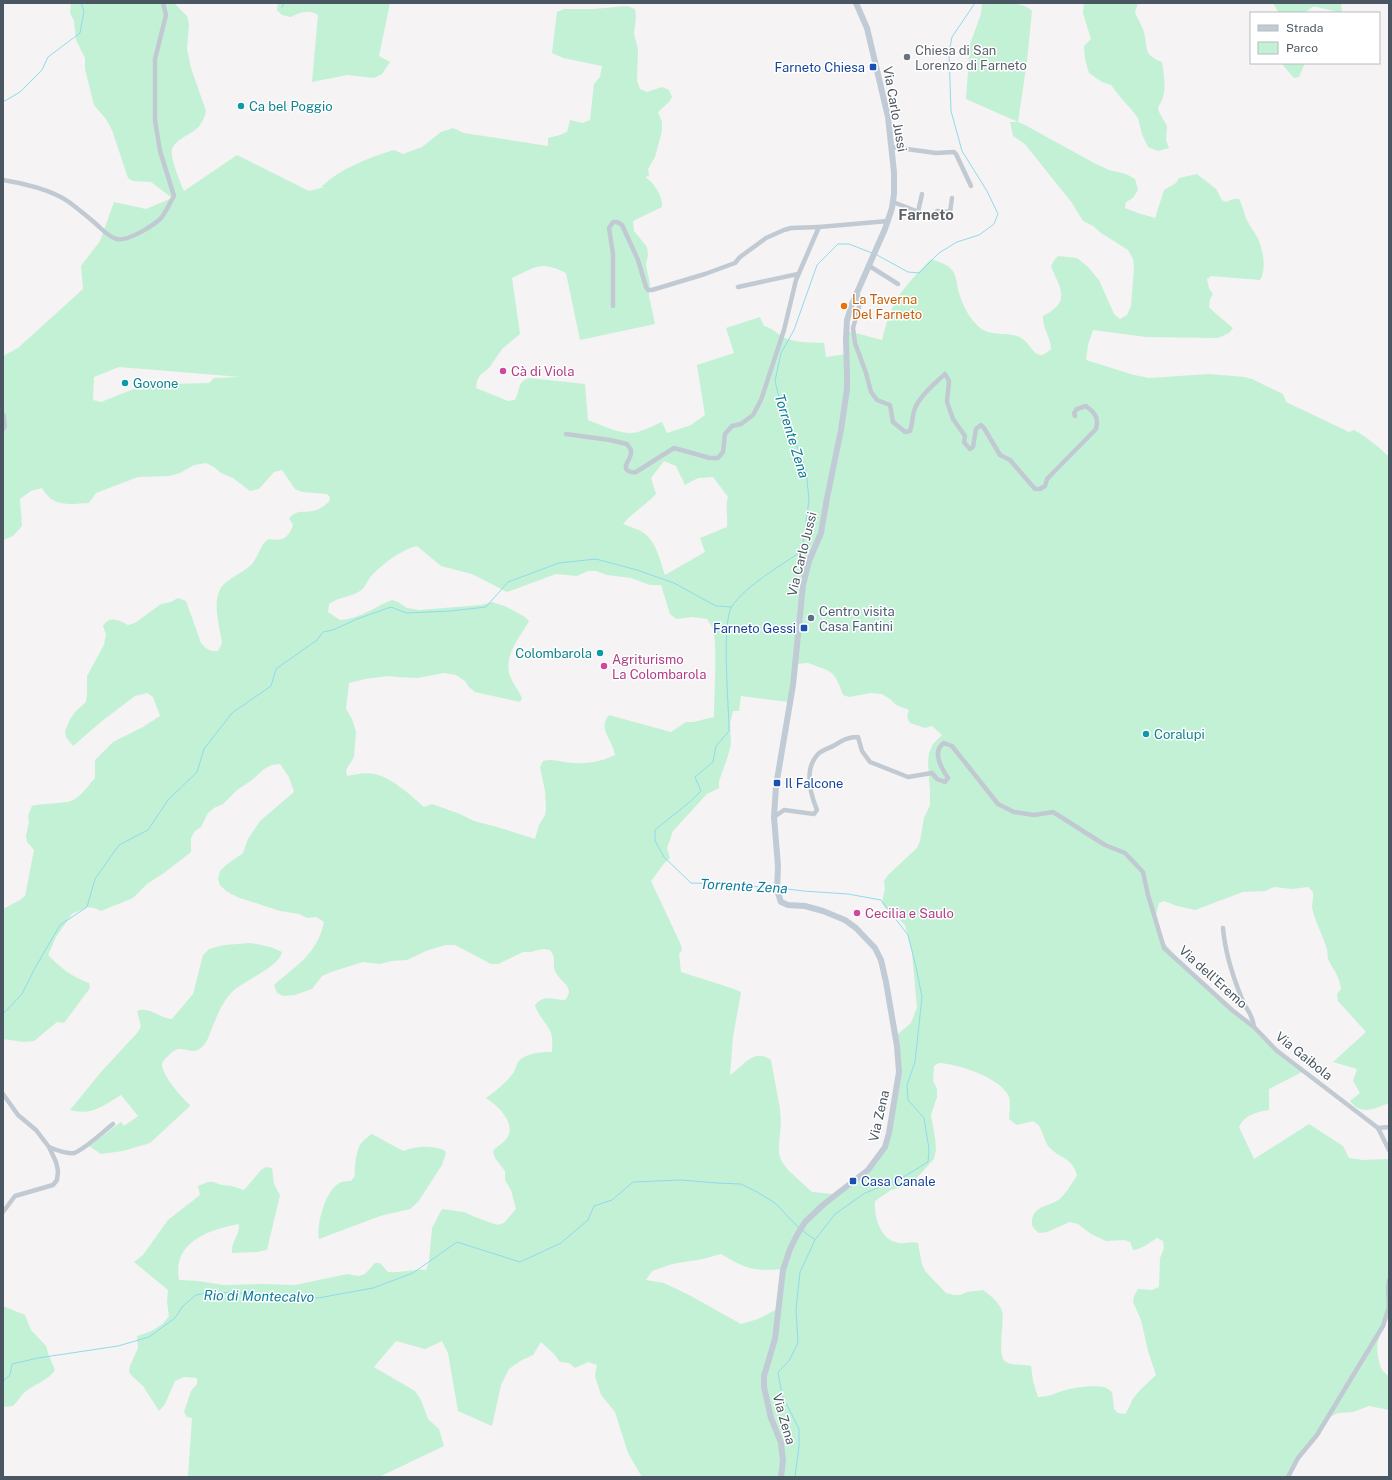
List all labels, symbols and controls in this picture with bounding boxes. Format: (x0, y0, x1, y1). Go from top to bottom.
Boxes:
legend (1250, 12, 1380, 64)
text: Strada (1286, 21, 1323, 35)
text: Parco (1286, 41, 1318, 55)
place label: Chiesa di San Lorenzo di Farneto (915, 43, 1027, 73)
marker: Chiesa di San Lorenzo di Farneto (902, 52, 912, 62)
place label: Farneto Chiesa (774, 60, 865, 75)
marker: Farneto Chiesa (868, 62, 878, 72)
street label: Via Carlo Jussi (880, 65, 910, 153)
place label: Ca bel Poggio (249, 99, 332, 114)
marker: Ca bel Poggio (236, 101, 246, 111)
district label: Farneto (898, 206, 954, 223)
place label: La Taverna Del Farneto (852, 292, 922, 322)
marker: La Taverna Del Farneto (839, 301, 849, 311)
place label: Cà di Viola (511, 364, 574, 379)
marker: Cà di Viola (498, 366, 508, 376)
place label: Govone (133, 376, 178, 391)
marker: Govone (120, 378, 130, 388)
water label: Torrente Zena (772, 392, 812, 480)
street label: Via Carlo Jussi (784, 510, 820, 598)
place label: Centro visita Casa Fantini (819, 604, 895, 634)
marker: Centro visita Casa Fantini (806, 613, 816, 623)
place label: Farneto Gessi (713, 621, 796, 636)
marker: Farneto Gessi (799, 623, 809, 633)
place label: Colombarola (515, 646, 592, 661)
marker: Colombarola (595, 648, 605, 658)
place label: Agriturismo La Colombarola (612, 652, 706, 682)
marker: Agriturismo La Colombarola (599, 661, 609, 671)
place label: Coralupi (1154, 727, 1205, 742)
marker: Coralupi (1141, 729, 1151, 739)
place label: Il Falcone (785, 776, 843, 791)
marker: Il Falcone (772, 778, 782, 788)
water label: Torrente Zena (700, 876, 788, 896)
place label: Cecilia e Saulo (865, 906, 954, 921)
marker: Cecilia e Saulo (852, 908, 862, 918)
street label: Via dell'Eremo (1176, 943, 1250, 1011)
street label: Via Gaibola (1273, 1029, 1335, 1083)
street label: Via Zena (866, 1089, 892, 1143)
place label: Casa Canale (861, 1174, 936, 1189)
marker: Casa Canale (848, 1176, 858, 1186)
water label: Rio di Montecalvo (204, 1287, 315, 1305)
street label: Via Zena (770, 1392, 798, 1446)

